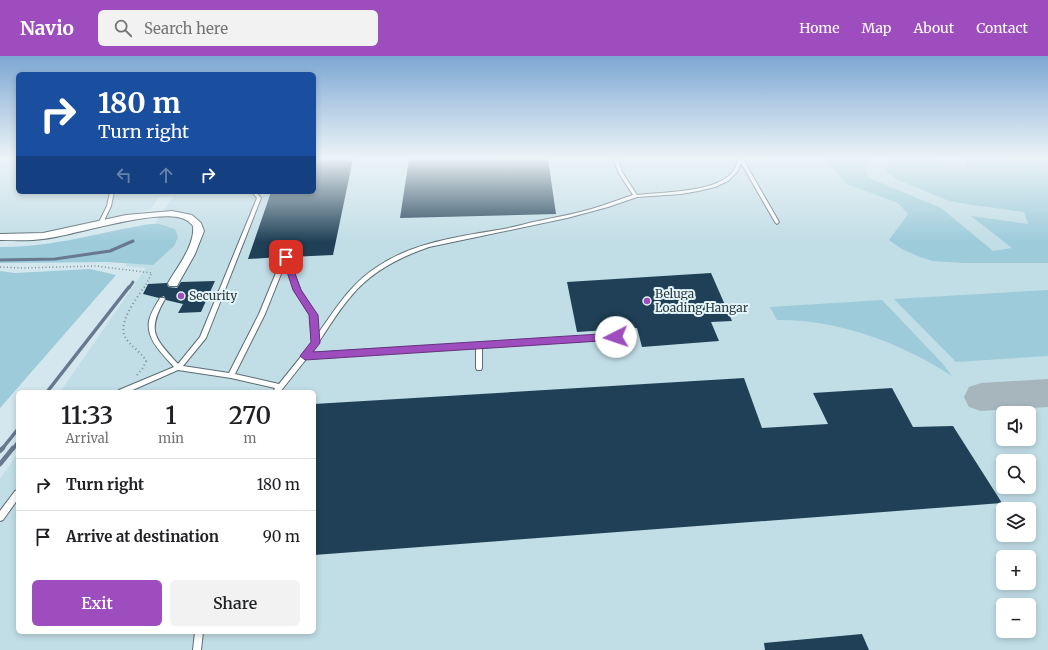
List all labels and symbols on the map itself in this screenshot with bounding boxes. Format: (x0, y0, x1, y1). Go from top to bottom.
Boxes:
pin (269, 240, 303, 274)
place label: Beluga Loading Hangar (655, 286, 749, 315)
place label: Security (189, 288, 237, 303)
marker: Security (176, 291, 186, 301)
marker: Beluga Loading Hangar (642, 296, 652, 306)
position arrow (595, 316, 637, 358)

